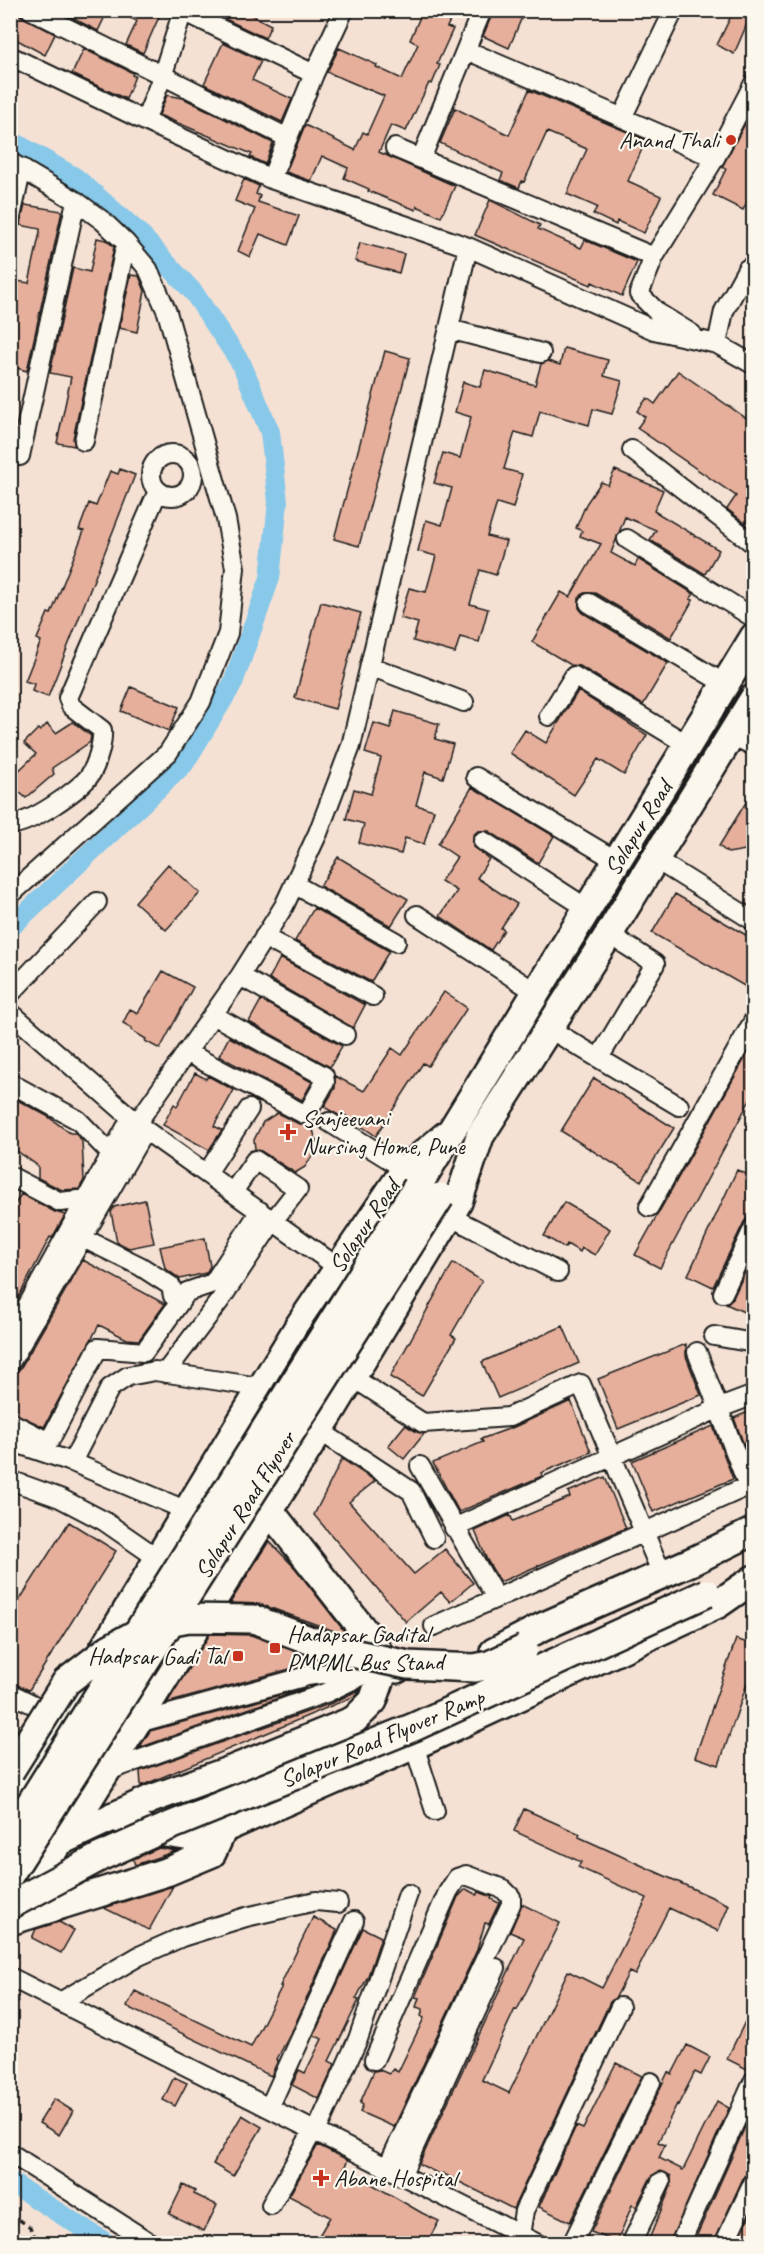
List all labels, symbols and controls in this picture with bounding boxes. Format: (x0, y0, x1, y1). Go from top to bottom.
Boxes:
place label: Anand Thali (619, 125, 723, 155)
marker: Anand Thali (724, 133, 738, 147)
street label: Solapur Road (597, 772, 681, 881)
place label: Sanjeevani Nursing Home, Pune (302, 1103, 467, 1161)
marker: Sanjeevani Nursing Home, Pune (279, 1123, 297, 1141)
street label: Solapur Road (322, 1171, 408, 1278)
street label: Solapur Road Flyover (188, 1424, 304, 1584)
place label: Hadapsar Gadital PMPML Bus Stand (287, 1619, 447, 1677)
place label: Hadpsar Gadi Tal (88, 1641, 230, 1671)
marker: Hadapsar Gadital PMPML Bus Stand (268, 1641, 282, 1655)
marker: Hadpsar Gadi Tal (231, 1649, 245, 1663)
street label: Solapur Road Flyover Ramp (275, 1681, 489, 1795)
place label: Abane Hospital (334, 2163, 460, 2193)
marker: Abane Hospital (312, 2169, 330, 2187)

